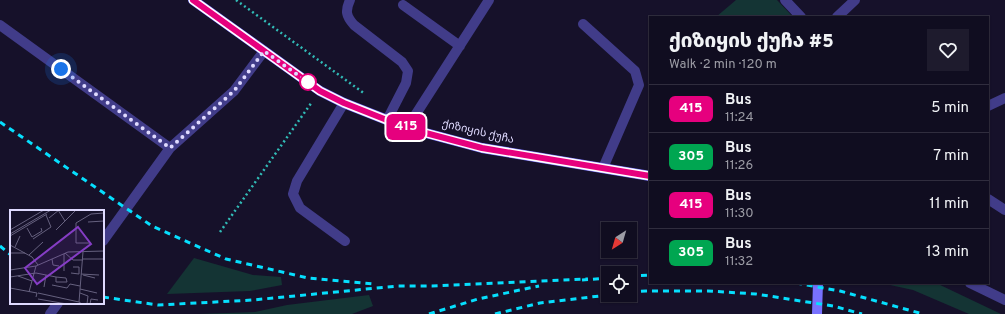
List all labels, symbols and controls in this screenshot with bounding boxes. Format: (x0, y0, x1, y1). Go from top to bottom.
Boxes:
button: heart (927, 29, 969, 71)
text: ქიზიყის ქუჩა #5 (669, 30, 834, 54)
text: Walk · 2 min · 120 m (669, 57, 777, 73)
your location (51, 59, 71, 79)
unlabelled marker (299, 73, 317, 91)
text: Bus (725, 91, 752, 110)
text: 5 min (931, 99, 969, 118)
text: 415 (679, 100, 703, 117)
text: 11:24 (725, 110, 754, 126)
line badge: 415 (383, 114, 429, 140)
street label: ქიზიყის ქუჩა (441, 117, 515, 147)
text: 415 (394, 118, 418, 135)
text: Bus (725, 139, 752, 158)
text: 7 min (933, 147, 969, 166)
text: 305 (678, 148, 704, 165)
text: 11:26 (725, 158, 753, 174)
text: Bus (725, 187, 752, 206)
text: 11 min (929, 195, 969, 214)
text: 415 (679, 196, 703, 213)
text: 11:30 (725, 206, 754, 222)
inset map (10, 210, 104, 304)
north arrow (601, 222, 637, 258)
map controls (601, 222, 637, 302)
text: Bus (725, 235, 752, 254)
text: 13 min (926, 243, 969, 262)
text: 305 (678, 244, 704, 261)
text: 11:32 (725, 254, 753, 270)
button: locate (601, 266, 637, 302)

